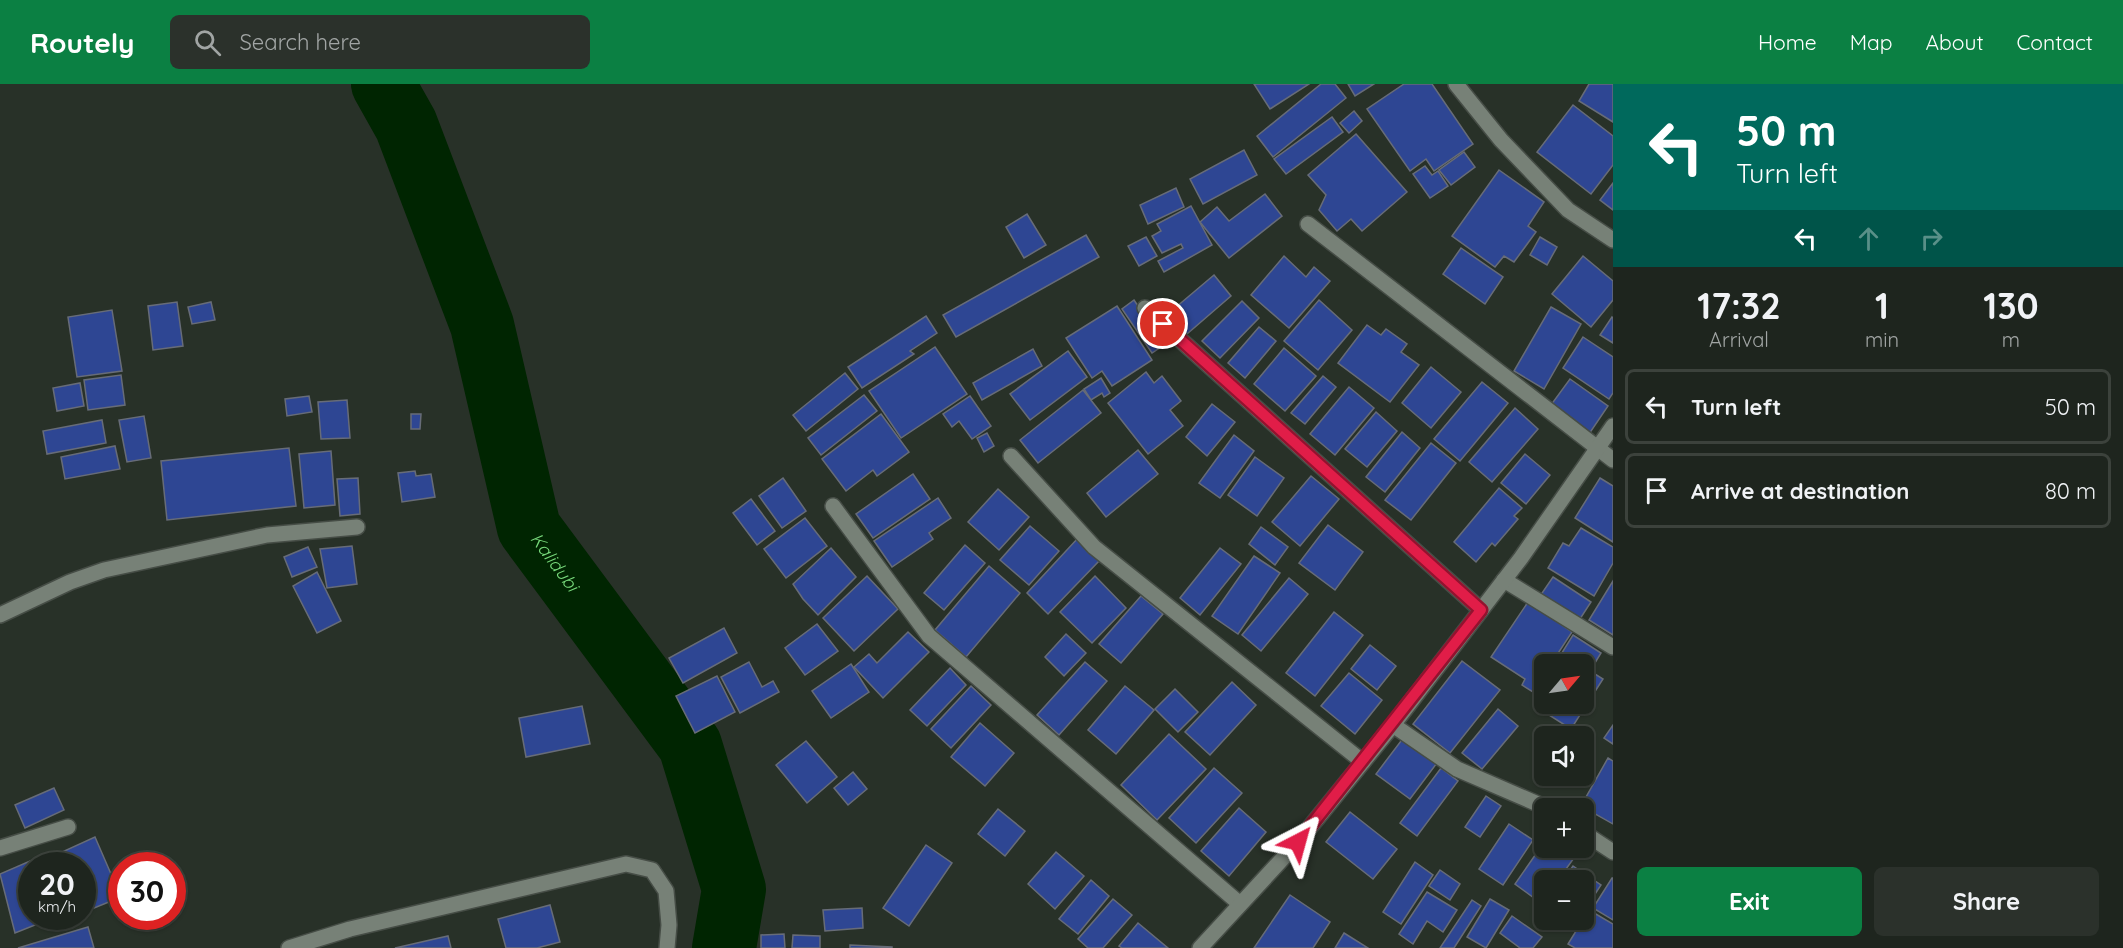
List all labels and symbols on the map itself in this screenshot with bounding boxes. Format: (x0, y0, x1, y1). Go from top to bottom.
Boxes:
pin (1137, 298, 1188, 349)
water label: Kalidubi (526, 528, 585, 598)
north arrow (1534, 654, 1594, 714)
position arrow (1266, 810, 1330, 874)
speed limit sign: 30 (108, 852, 186, 930)

